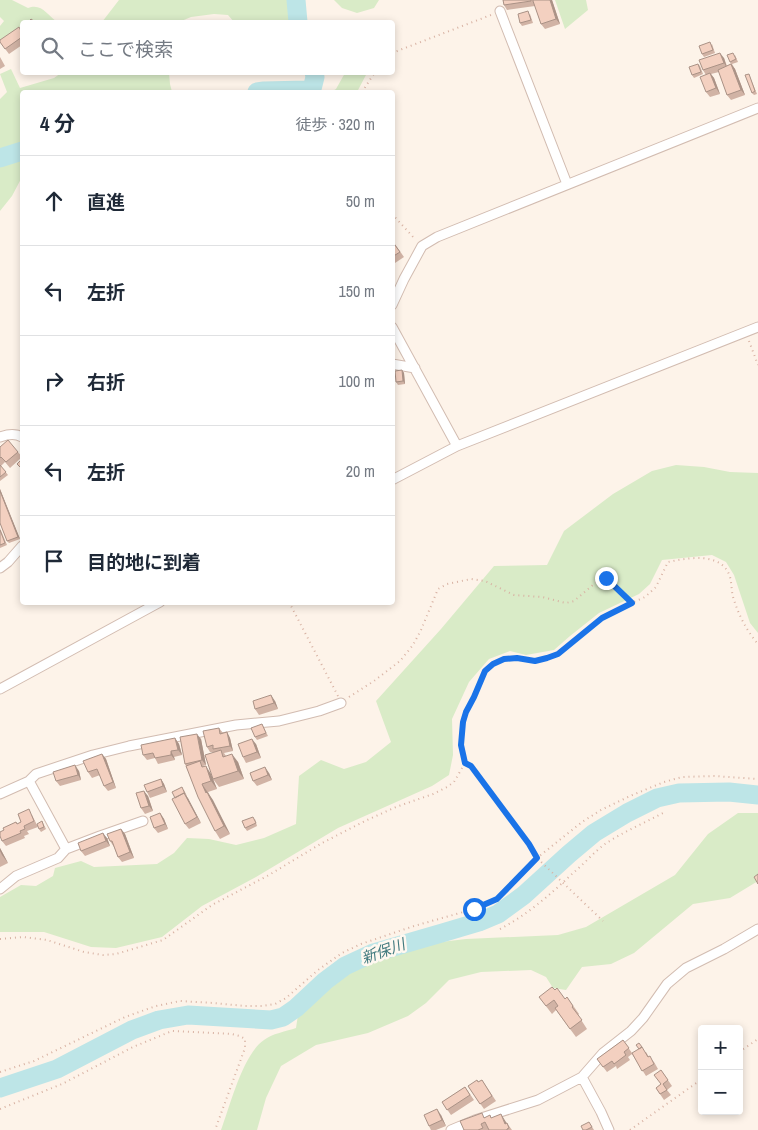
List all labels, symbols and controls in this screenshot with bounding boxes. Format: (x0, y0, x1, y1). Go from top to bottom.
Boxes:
search box (20, 20, 395, 75)
icon: search (38, 34, 66, 62)
text: ここで検索 (78, 36, 173, 62)
text: 4 分 (40, 109, 75, 138)
text: 徒歩 · 320 m (296, 113, 375, 135)
icon: ahead (40, 187, 68, 215)
text: 直進 (87, 189, 125, 215)
text: 50 m (346, 190, 375, 212)
icon: left (40, 277, 68, 305)
text: 左折 (87, 279, 125, 305)
text: 150 m (339, 280, 375, 302)
icon: right (40, 367, 68, 395)
text: 右折 (87, 369, 125, 395)
text: 100 m (339, 370, 375, 392)
icon: left (40, 457, 68, 485)
text: 左折 (87, 459, 125, 485)
text: 20 m (346, 460, 375, 482)
icon: arrive (40, 547, 68, 575)
text: 目的地に到着 (87, 549, 201, 575)
route end (595, 567, 618, 590)
route start (463, 898, 486, 921)
water label: 新保川 (358, 933, 410, 969)
map controls (698, 1025, 743, 1115)
button: + (698, 1025, 743, 1070)
button: − (698, 1070, 743, 1115)

